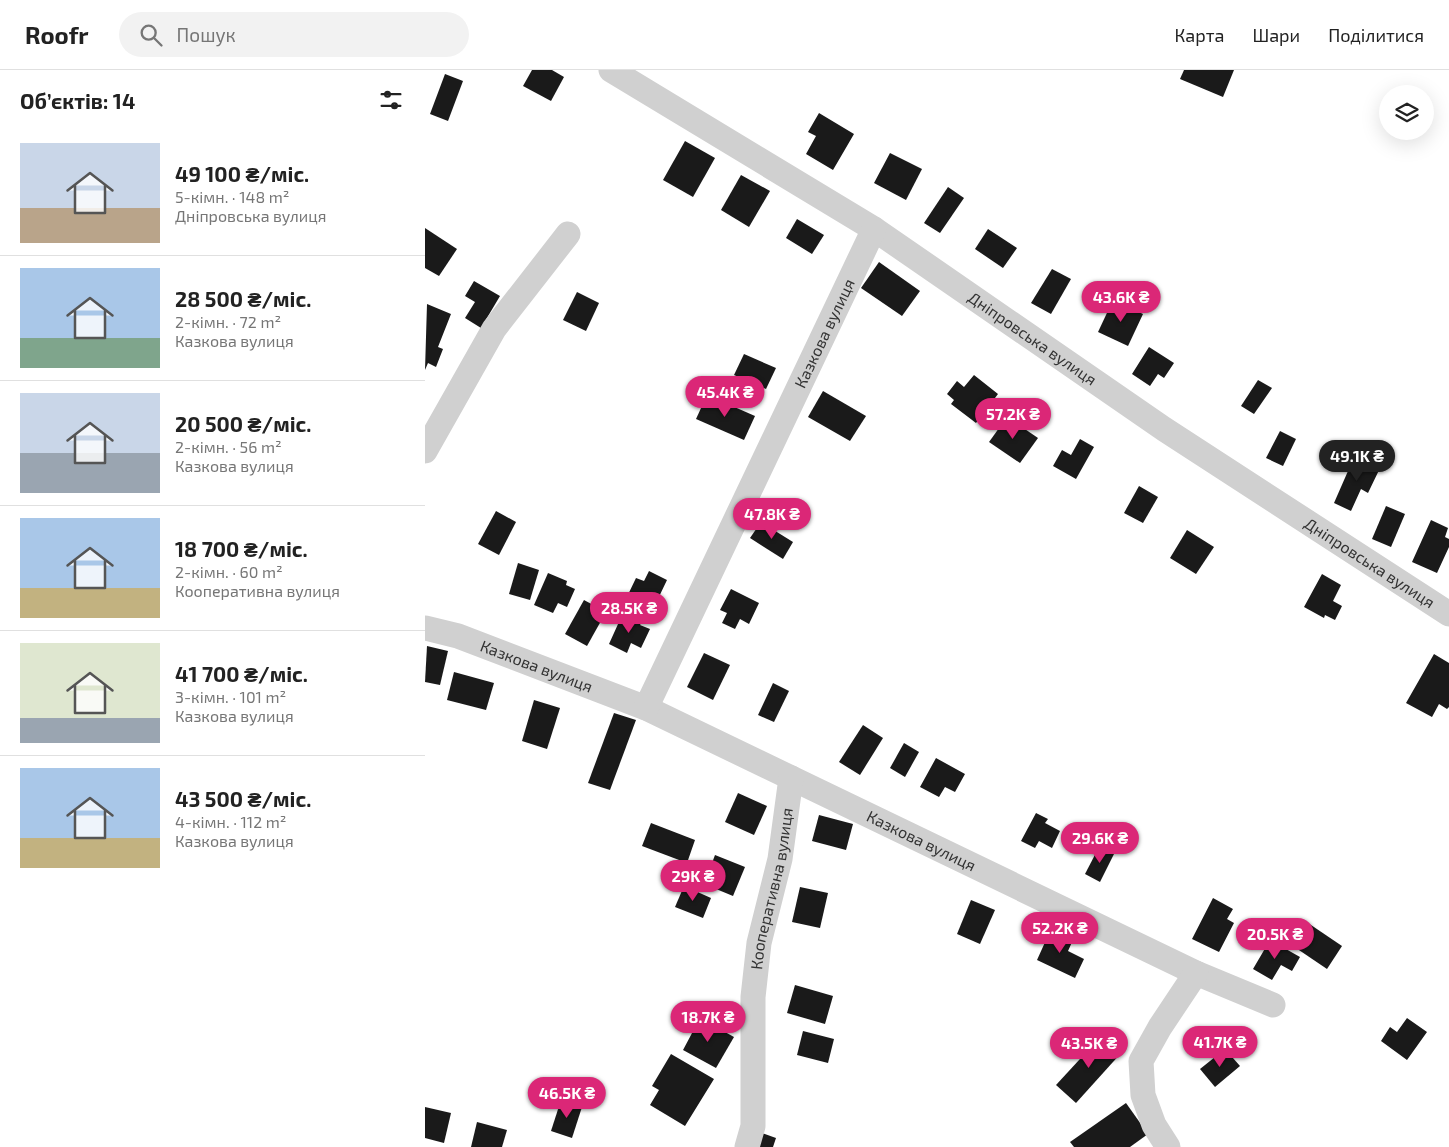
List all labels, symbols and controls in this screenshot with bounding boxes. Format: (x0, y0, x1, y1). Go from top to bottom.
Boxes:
search box (119, 12, 469, 57)
text: Roofr (25, 20, 89, 49)
icon: search (137, 21, 165, 49)
text: Пошук (177, 23, 236, 46)
text: Карта (1174, 24, 1224, 46)
text: Шари (1252, 24, 1300, 46)
text: Поділитися (1328, 24, 1424, 46)
map controls (1379, 85, 1434, 140)
button: layers (1379, 85, 1434, 140)
icon: filters (377, 86, 405, 114)
text: Об’єктів: 14 (20, 88, 135, 113)
text: 49 100 ₴/міс. (175, 161, 309, 186)
icon: home (60, 163, 120, 223)
text: 5-кімн. · 148 m² (175, 187, 289, 206)
text: Дніпровська вулиця (175, 206, 326, 225)
street label: Казкова вулиця (790, 275, 858, 391)
pin: 43.6K ₴ (1075, 280, 1167, 323)
text: 28 500 ₴/міс. (175, 286, 311, 311)
street label: Дніпровська вулиця (965, 287, 1101, 389)
text: 43.6K ₴ (1093, 287, 1149, 306)
icon: home (60, 288, 120, 348)
text: 2-кімн. · 72 m² (175, 312, 281, 331)
text: Казкова вулиця (175, 331, 294, 350)
pin: 45.4K ₴ (679, 376, 771, 418)
text: 45.4K ₴ (696, 382, 754, 401)
pin: 57.2K ₴ (967, 398, 1059, 440)
text: 57.2K ₴ (986, 404, 1040, 423)
text: 20 500 ₴/міс. (175, 411, 311, 436)
icon: home (60, 413, 120, 473)
text: 2-кімн. · 56 m² (175, 437, 282, 456)
pin: 49.1K ₴ (1311, 440, 1403, 482)
text: 49.1K ₴ (1330, 446, 1384, 465)
text: Казкова вулиця (175, 456, 294, 475)
pin: 47.8K ₴ (726, 498, 818, 540)
text: 47.8K ₴ (744, 504, 800, 523)
street label: Дніпровська вулиця (1301, 513, 1439, 611)
text: 18 700 ₴/міс. (175, 536, 308, 561)
icon: home (60, 538, 120, 598)
text: 2-кімн. · 60 m² (175, 562, 283, 581)
text: Кооперативна вулиця (175, 581, 340, 600)
pin: 28.5K ₴ (583, 592, 675, 634)
text: 28.5K ₴ (601, 598, 657, 617)
street label: Казкова вулиця (478, 635, 595, 696)
text: 41 700 ₴/міс. (175, 661, 308, 686)
icon: home (60, 663, 120, 723)
text: 3-кімн. · 101 m² (175, 687, 286, 706)
text: Казкова вулиця (175, 706, 294, 725)
text: 43 500 ₴/міс. (175, 786, 311, 811)
icon: home (60, 788, 120, 848)
street label: Кооперативна вулиця (746, 806, 796, 971)
street label: Казкова вулиця (864, 806, 979, 875)
text: 4-кімн. · 112 m² (175, 812, 286, 831)
pin: 29.6K ₴ (1054, 822, 1146, 864)
text: 29.6K ₴ (1072, 828, 1128, 847)
text: Казкова вулиця (175, 831, 294, 850)
pin: 29K ₴ (658, 860, 728, 902)
text: 29K ₴ (672, 866, 714, 885)
pin: 52.2K ₴ (1014, 912, 1106, 954)
text: 52.2K ₴ (1032, 918, 1088, 937)
pin: 20.5K ₴ (1229, 918, 1321, 960)
text: 20.5K ₴ (1247, 924, 1303, 943)
pin: 18.7K ₴ (662, 1000, 754, 1043)
text: 18.7K ₴ (682, 1007, 734, 1026)
pin: 43.5K ₴ (1043, 1026, 1135, 1069)
pin: 41.7K ₴ (1174, 1026, 1266, 1068)
text: 41.7K ₴ (1193, 1032, 1247, 1051)
text: 43.5K ₴ (1061, 1033, 1117, 1052)
pin: 46.5K ₴ (521, 1076, 613, 1119)
text: 46.5K ₴ (539, 1083, 595, 1102)

